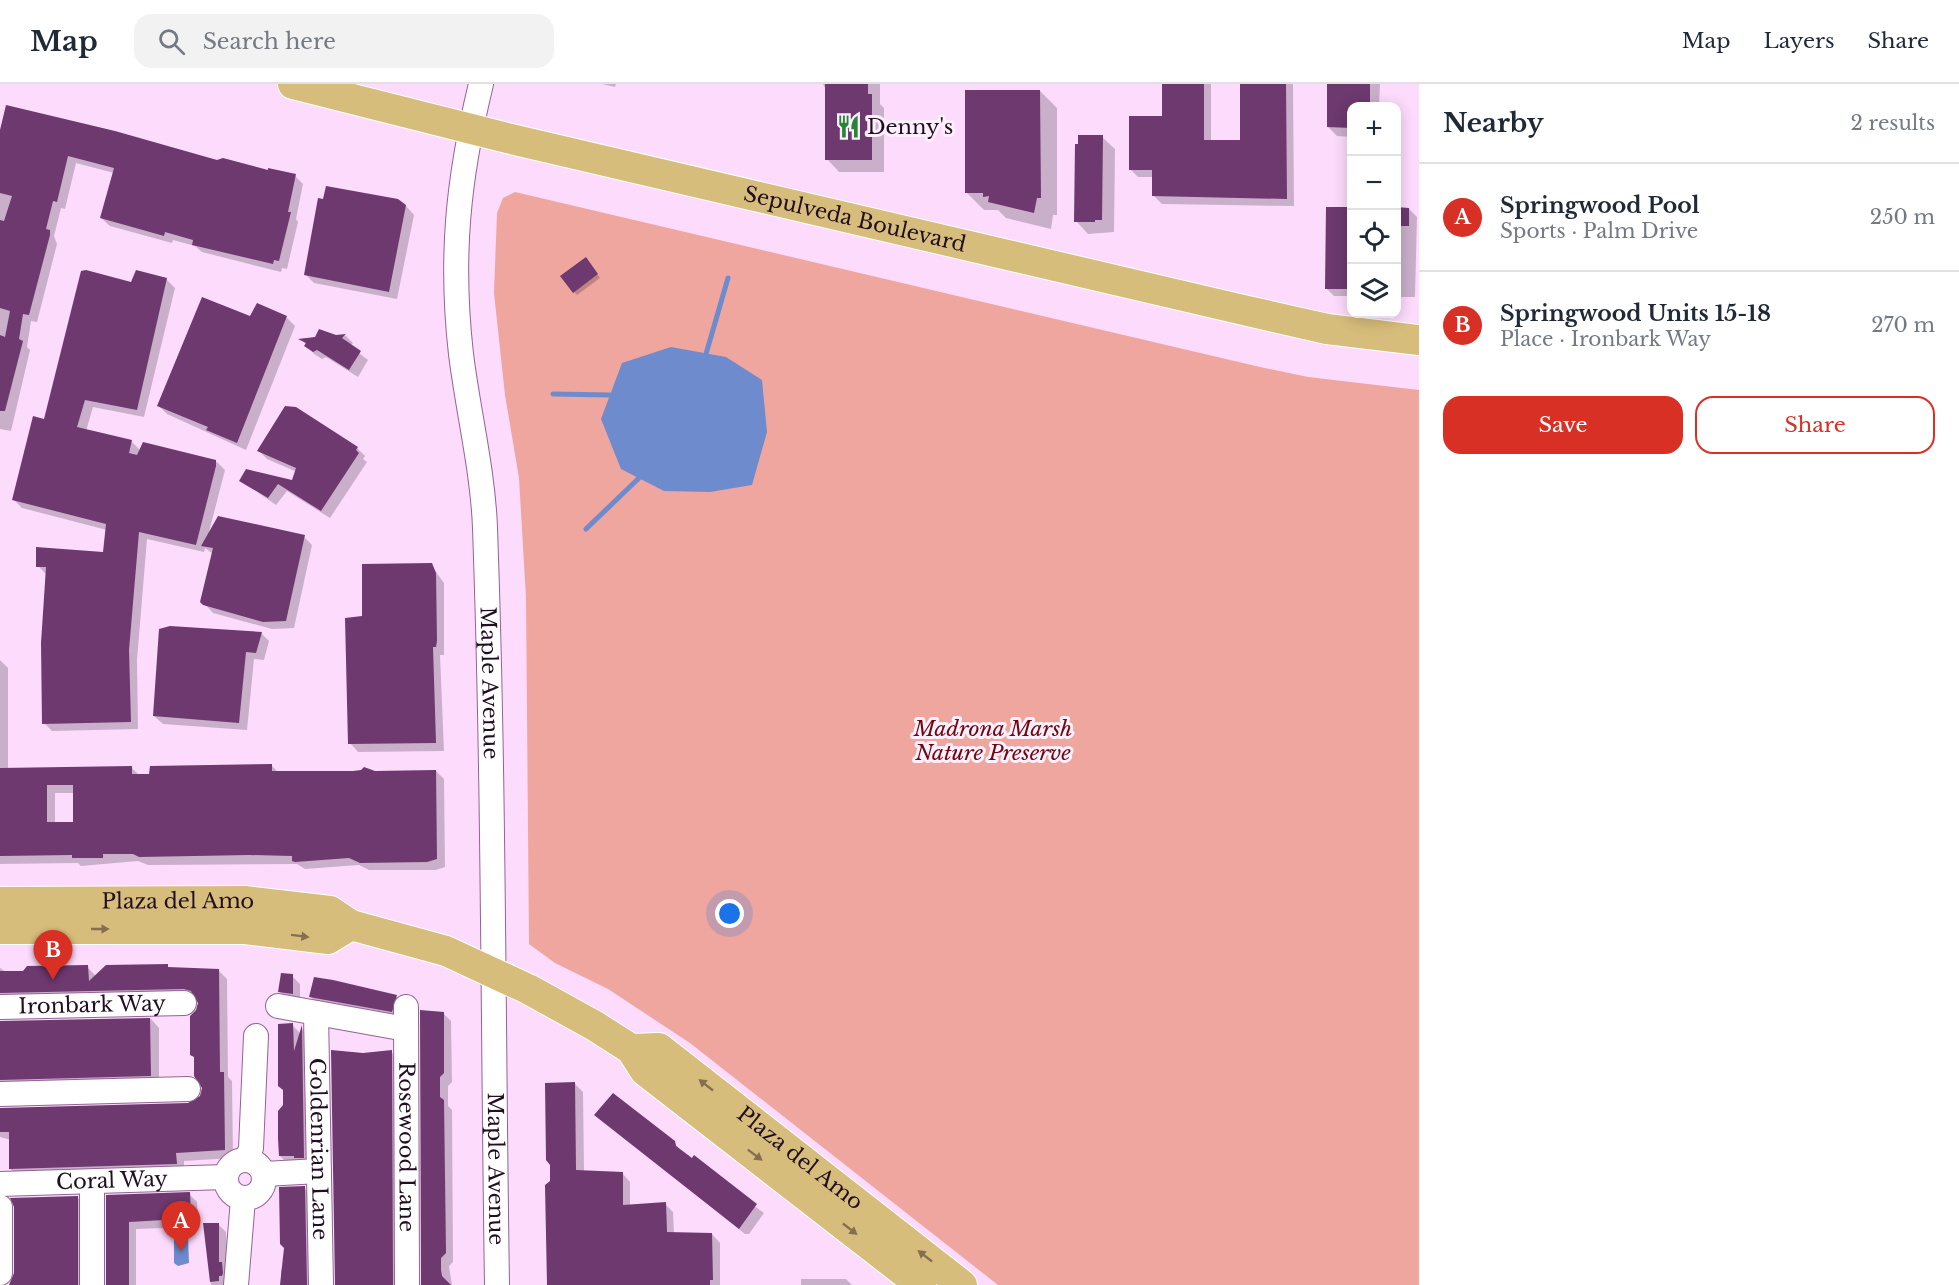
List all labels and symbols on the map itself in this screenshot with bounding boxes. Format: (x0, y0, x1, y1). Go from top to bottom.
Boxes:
restaurant icon: Denny's (836, 114, 862, 140)
place label: Denny's (867, 114, 953, 140)
street label: Sepulveda Boulevard (741, 181, 969, 258)
street label: Maple Avenue (475, 606, 504, 760)
park label: Madrona Marsh Nature Preserve (913, 716, 1072, 766)
street label: Plaza del Amo (102, 888, 256, 915)
your location (715, 899, 744, 928)
one-way arrow (91, 924, 110, 934)
pin: B (34, 930, 72, 980)
one-way arrow (291, 931, 310, 941)
street label: Ironbark Way (18, 990, 167, 1020)
street label: Goldenrian Lane (304, 1058, 333, 1240)
street label: Rosewood Lane (393, 1062, 420, 1232)
one-way arrow (698, 1078, 714, 1091)
street label: Maple Avenue (482, 1092, 509, 1246)
street label: Plaza del Amo (732, 1101, 868, 1216)
one-way arrow (747, 1148, 762, 1160)
street label: Coral Way (56, 1166, 169, 1195)
pin: A (162, 1202, 201, 1251)
one-way arrow (842, 1222, 858, 1235)
one-way arrow (918, 1251, 933, 1263)

